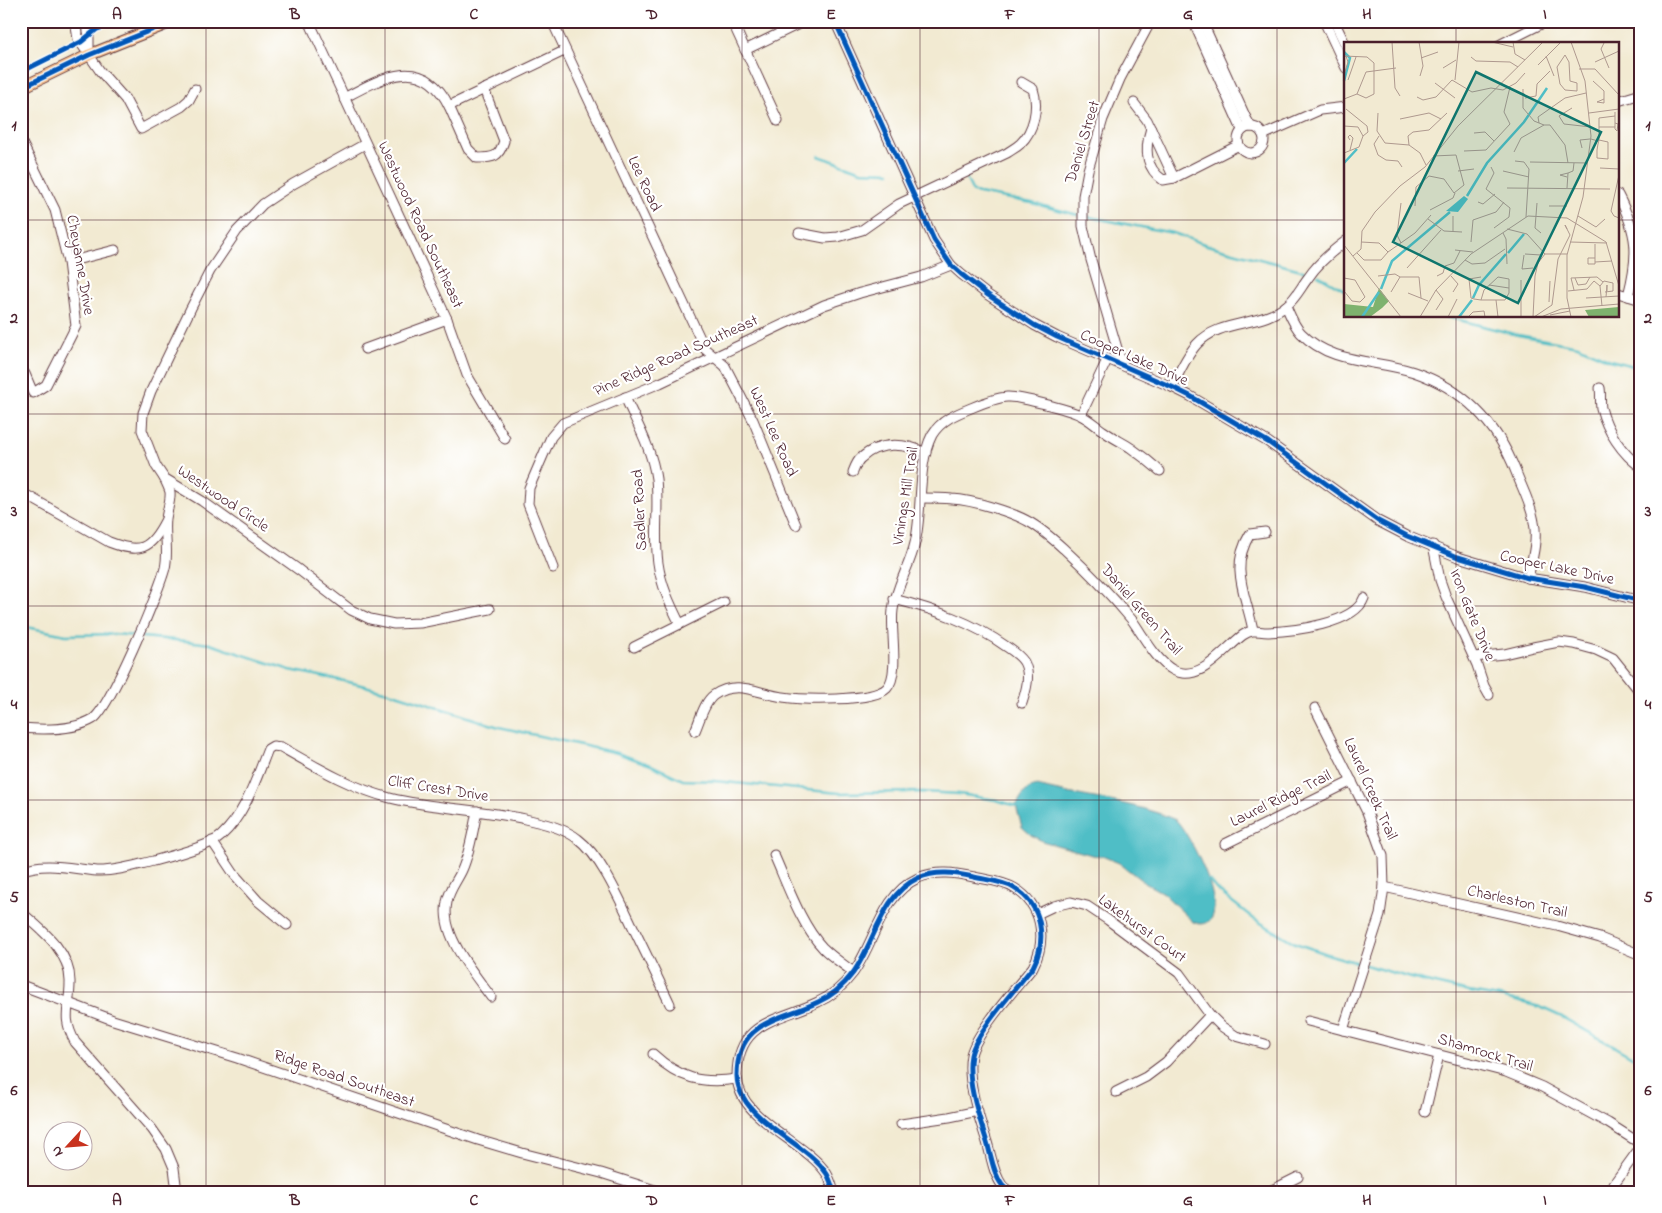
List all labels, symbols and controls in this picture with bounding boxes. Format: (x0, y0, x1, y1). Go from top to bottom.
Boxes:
text: A (112, 3, 122, 27)
text: B (289, 3, 301, 27)
text: C (470, 3, 479, 27)
text: D (645, 3, 658, 27)
text: E (826, 3, 836, 27)
text: F (1004, 3, 1016, 27)
text: G (1183, 3, 1193, 27)
text: H (1362, 3, 1372, 27)
text: I (1543, 3, 1547, 27)
inset map (1344, 42, 1620, 318)
street label: Daniel Street (1059, 97, 1107, 187)
text: 1 (11, 114, 17, 138)
text: 1 (1645, 114, 1651, 138)
street label: Westwood Road Southeast (371, 138, 470, 313)
street label: Lee Road (621, 152, 667, 216)
street label: Cheyanne Drive (59, 213, 101, 318)
text: 2 (9, 307, 18, 331)
text: 2 (1643, 307, 1652, 331)
street label: Pine Ridge Road Southeast (590, 309, 763, 403)
street label: Cooper Lake Drive (1076, 323, 1193, 393)
street label: West Lee Road (742, 383, 804, 481)
street label: Vinings Mill Trail (886, 445, 926, 548)
street label: Westwood Circle (172, 459, 275, 539)
street label: Sadler Road (626, 469, 654, 551)
text: 3 (10, 500, 18, 524)
text: 3 (1644, 500, 1652, 524)
street label: Cooper Lake Drive (1498, 544, 1617, 592)
street label: Daniel Green Trail (1094, 558, 1188, 661)
street label: Iron Gate Drive (1443, 565, 1502, 665)
text: 4 (10, 693, 18, 717)
text: 4 (1644, 693, 1652, 717)
street label: Laurel Creek Trail (1337, 734, 1403, 844)
street label: Laurel Ridge Trail (1226, 764, 1336, 834)
street label: Cliff Crest Drive (386, 769, 491, 809)
street label: Charleston Trail (1465, 879, 1570, 925)
text: 5 (9, 886, 19, 910)
text: 5 (1643, 886, 1653, 910)
street label: Lakehurst Court (1093, 889, 1192, 970)
street label: Shamrock Trail (1434, 1027, 1536, 1079)
street label: Ridge Road Southeast (270, 1044, 418, 1115)
text: 6 (9, 1079, 18, 1103)
text: 6 (1643, 1079, 1652, 1103)
north arrow (42, 1120, 92, 1170)
text: N (46, 1142, 69, 1160)
text: A (112, 1189, 122, 1213)
text: B (289, 1189, 301, 1213)
text: C (470, 1189, 479, 1213)
text: D (645, 1189, 658, 1213)
text: E (826, 1189, 836, 1213)
text: F (1004, 1189, 1016, 1213)
text: G (1183, 1189, 1193, 1213)
text: H (1362, 1189, 1372, 1213)
text: I (1543, 1189, 1547, 1213)

